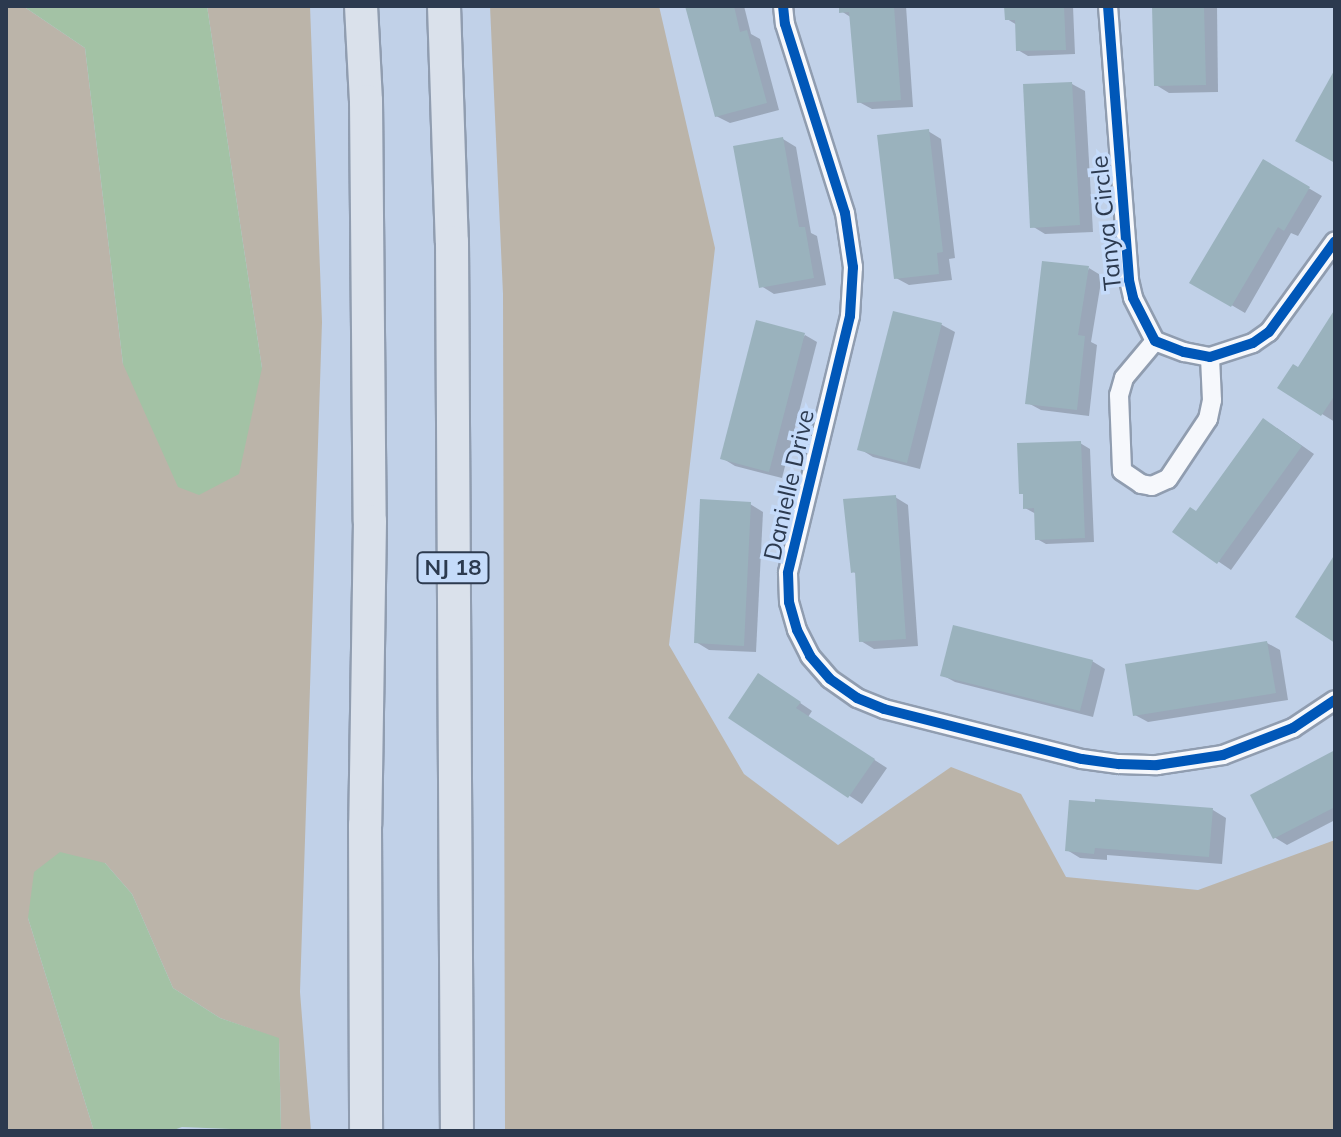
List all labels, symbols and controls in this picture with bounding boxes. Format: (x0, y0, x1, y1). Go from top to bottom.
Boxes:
street label: Tanya Circle (1085, 154, 1127, 292)
street label: Danielle Drive (758, 407, 820, 563)
road number: NJ 18 (415, 550, 491, 586)

